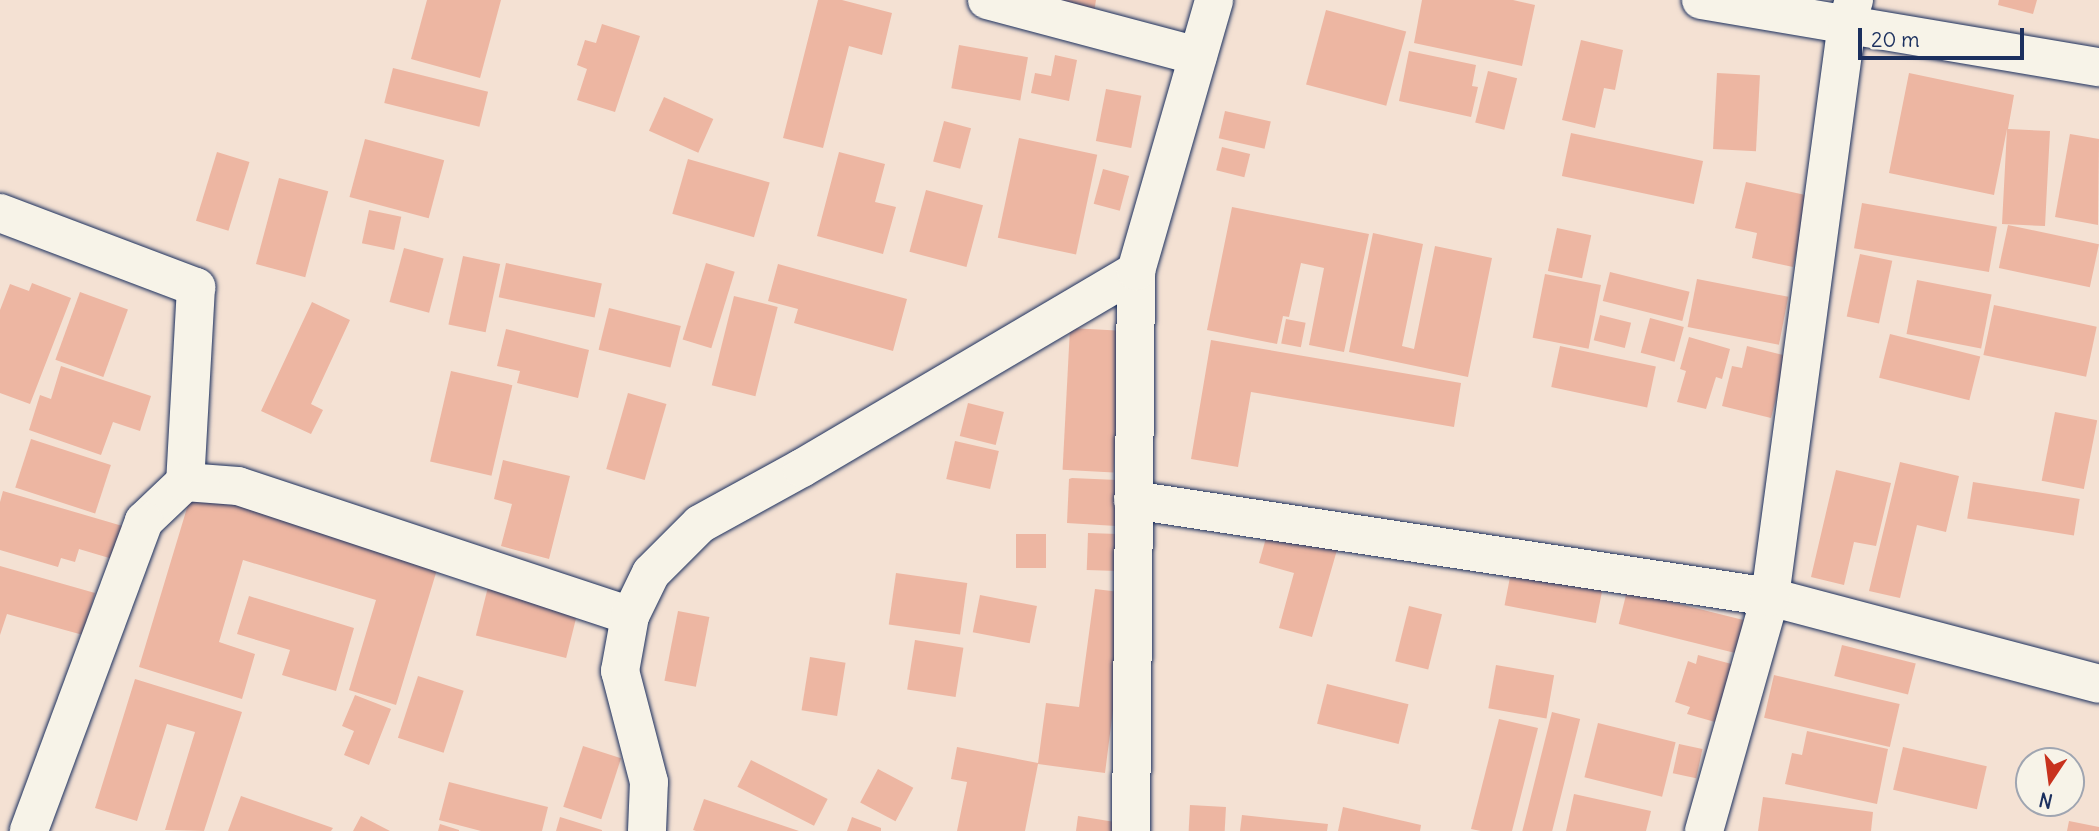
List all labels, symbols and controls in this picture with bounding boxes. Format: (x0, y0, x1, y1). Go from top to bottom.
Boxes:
scale bar (1861, 14, 2027, 58)
text: 20 m (1871, 26, 1920, 53)
north arrow (2015, 747, 2085, 817)
text: N (2037, 787, 2055, 814)

